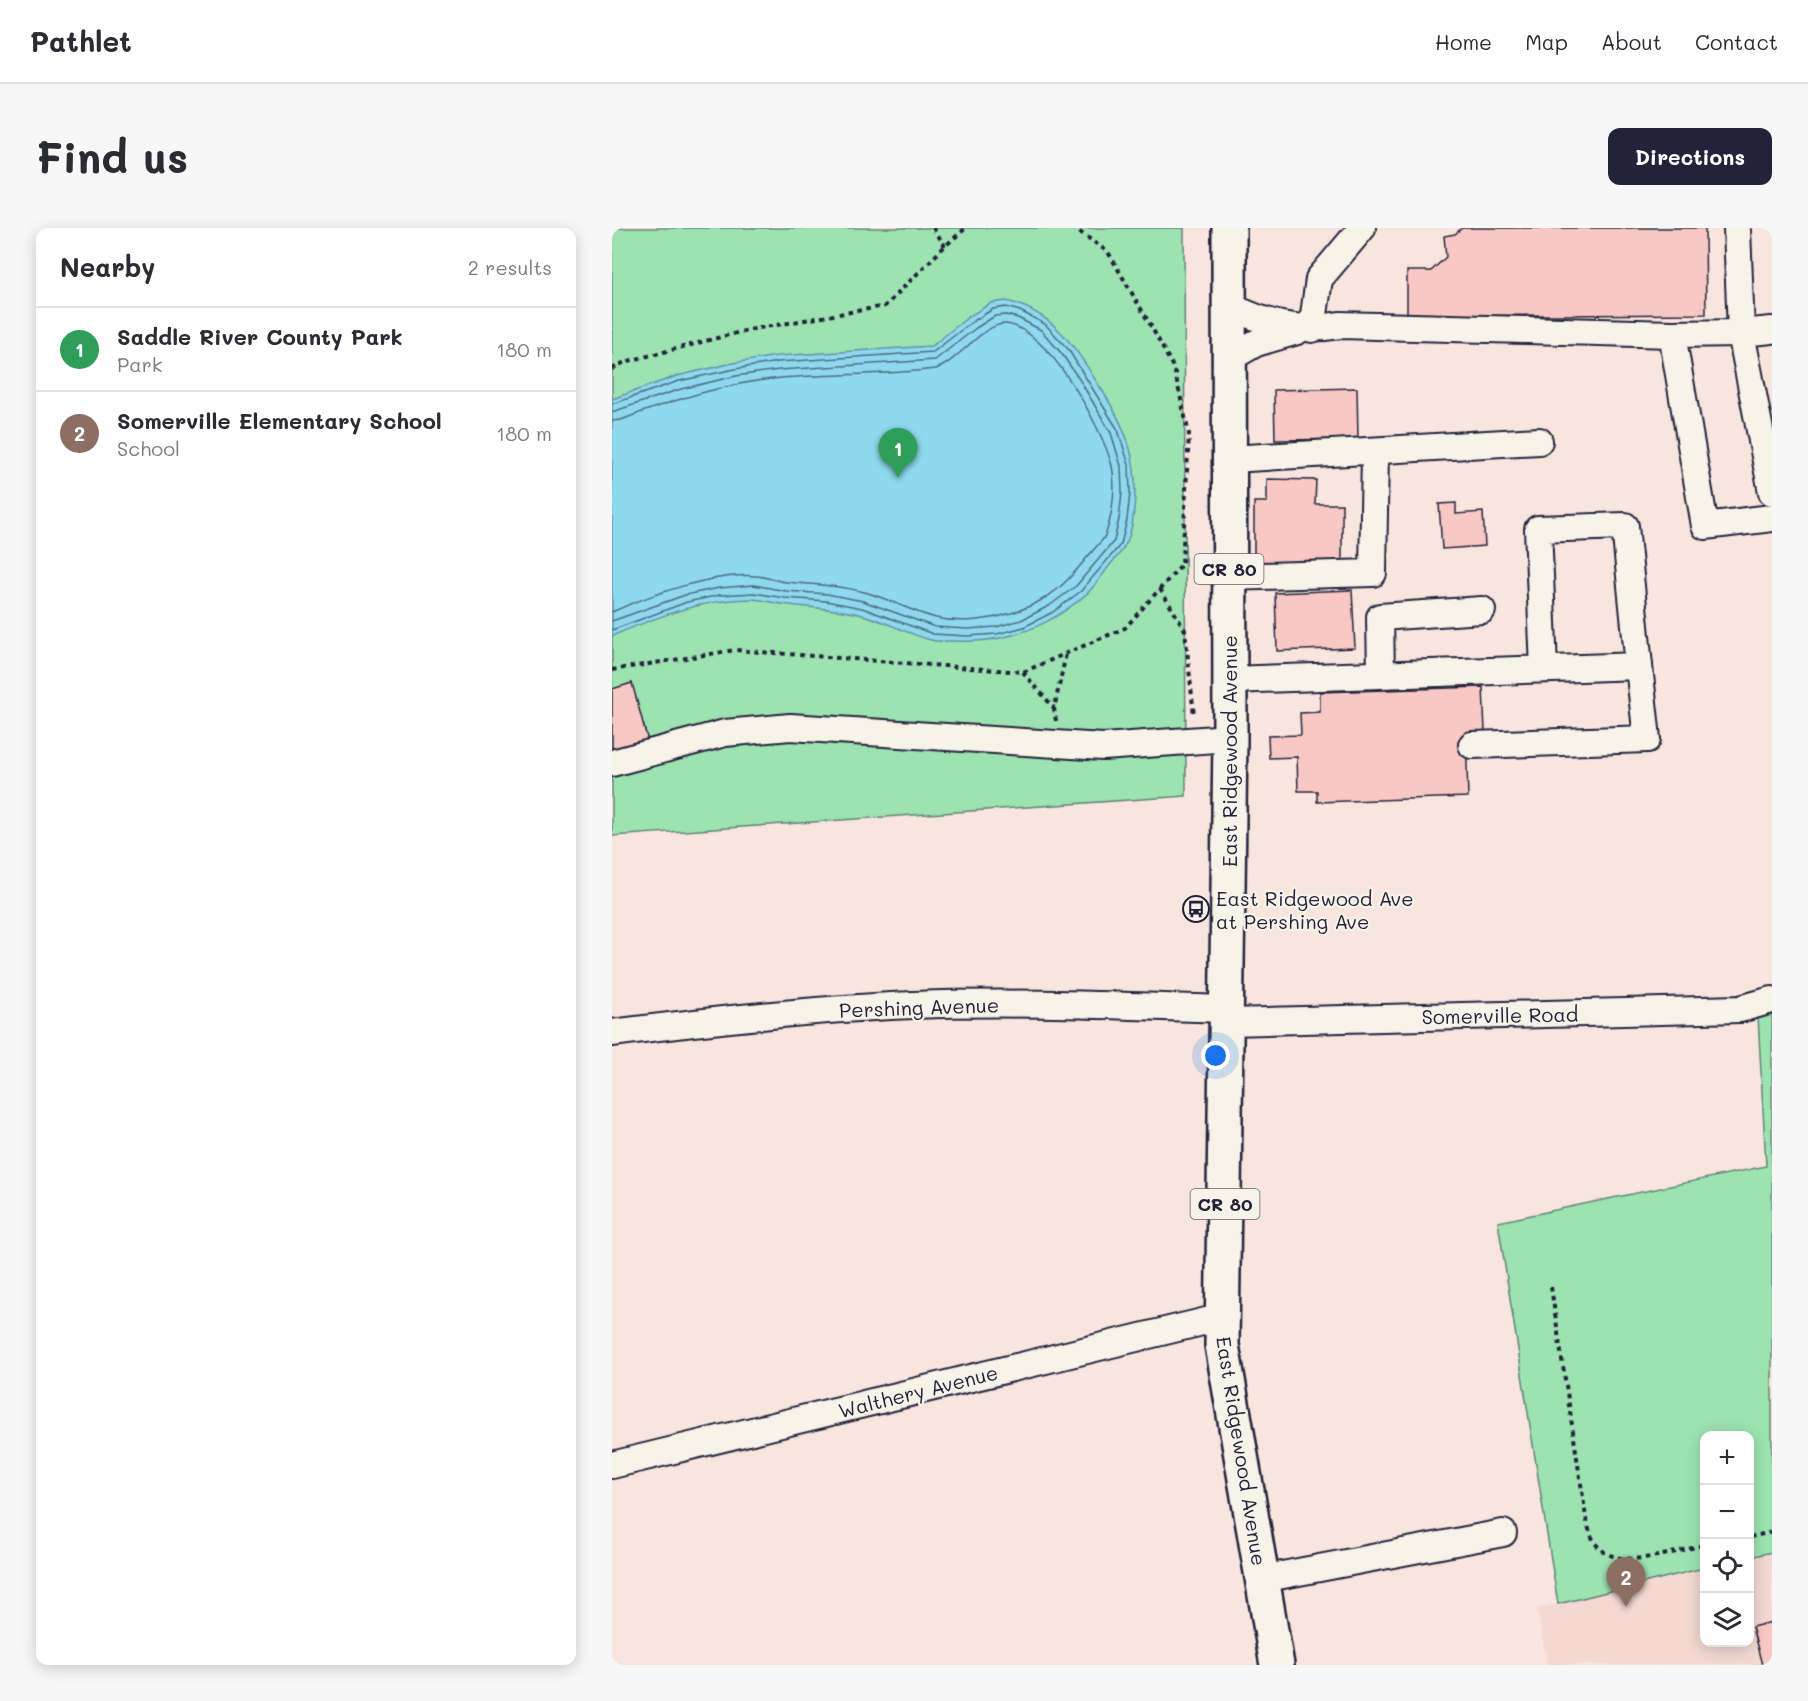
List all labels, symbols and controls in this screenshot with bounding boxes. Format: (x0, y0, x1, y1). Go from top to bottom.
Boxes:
text: Pathlet (30, 23, 132, 59)
text: Home (1435, 28, 1492, 55)
text: Map (1525, 28, 1568, 55)
text: About (1601, 28, 1662, 55)
text: Contact (1695, 28, 1778, 55)
button: Directions (1608, 128, 1772, 185)
text: Find us (36, 129, 188, 184)
text: Nearby (60, 250, 155, 284)
text: 2 results (468, 254, 552, 280)
text: Saddle River County Park (117, 322, 403, 351)
text: 1 (75, 336, 84, 362)
text: 180 m (496, 336, 552, 362)
text: Park (117, 351, 162, 377)
text: Somerville Elementary School (117, 406, 442, 435)
text: 2 (74, 420, 85, 446)
text: 180 m (496, 420, 552, 446)
pin: 1 (878, 428, 918, 478)
text: School (117, 435, 180, 461)
road number: CR 80 (1194, 554, 1264, 584)
street label: East Ridgewood Avenue (1216, 635, 1242, 867)
place label: East Ridgewood Ave at Pershing Ave (1216, 885, 1414, 934)
bus stop icon: East Ridgewood Ave at Pershing Ave (1181, 894, 1211, 924)
street label: Pershing Avenue (839, 991, 999, 1023)
street label: Somerville Road (1421, 1001, 1579, 1029)
your location (1201, 1041, 1230, 1070)
road number: CR 80 (1190, 1189, 1260, 1219)
street label: East Ridgewood Avenue (1211, 1334, 1273, 1568)
street label: Walthery Avenue (835, 1359, 1001, 1423)
map controls (1700, 1431, 1754, 1647)
button: + (1700, 1431, 1754, 1485)
button: − (1700, 1485, 1754, 1539)
button: locate (1700, 1539, 1754, 1593)
pin: 2 (1606, 1558, 1646, 1607)
button: layers (1700, 1593, 1754, 1647)

